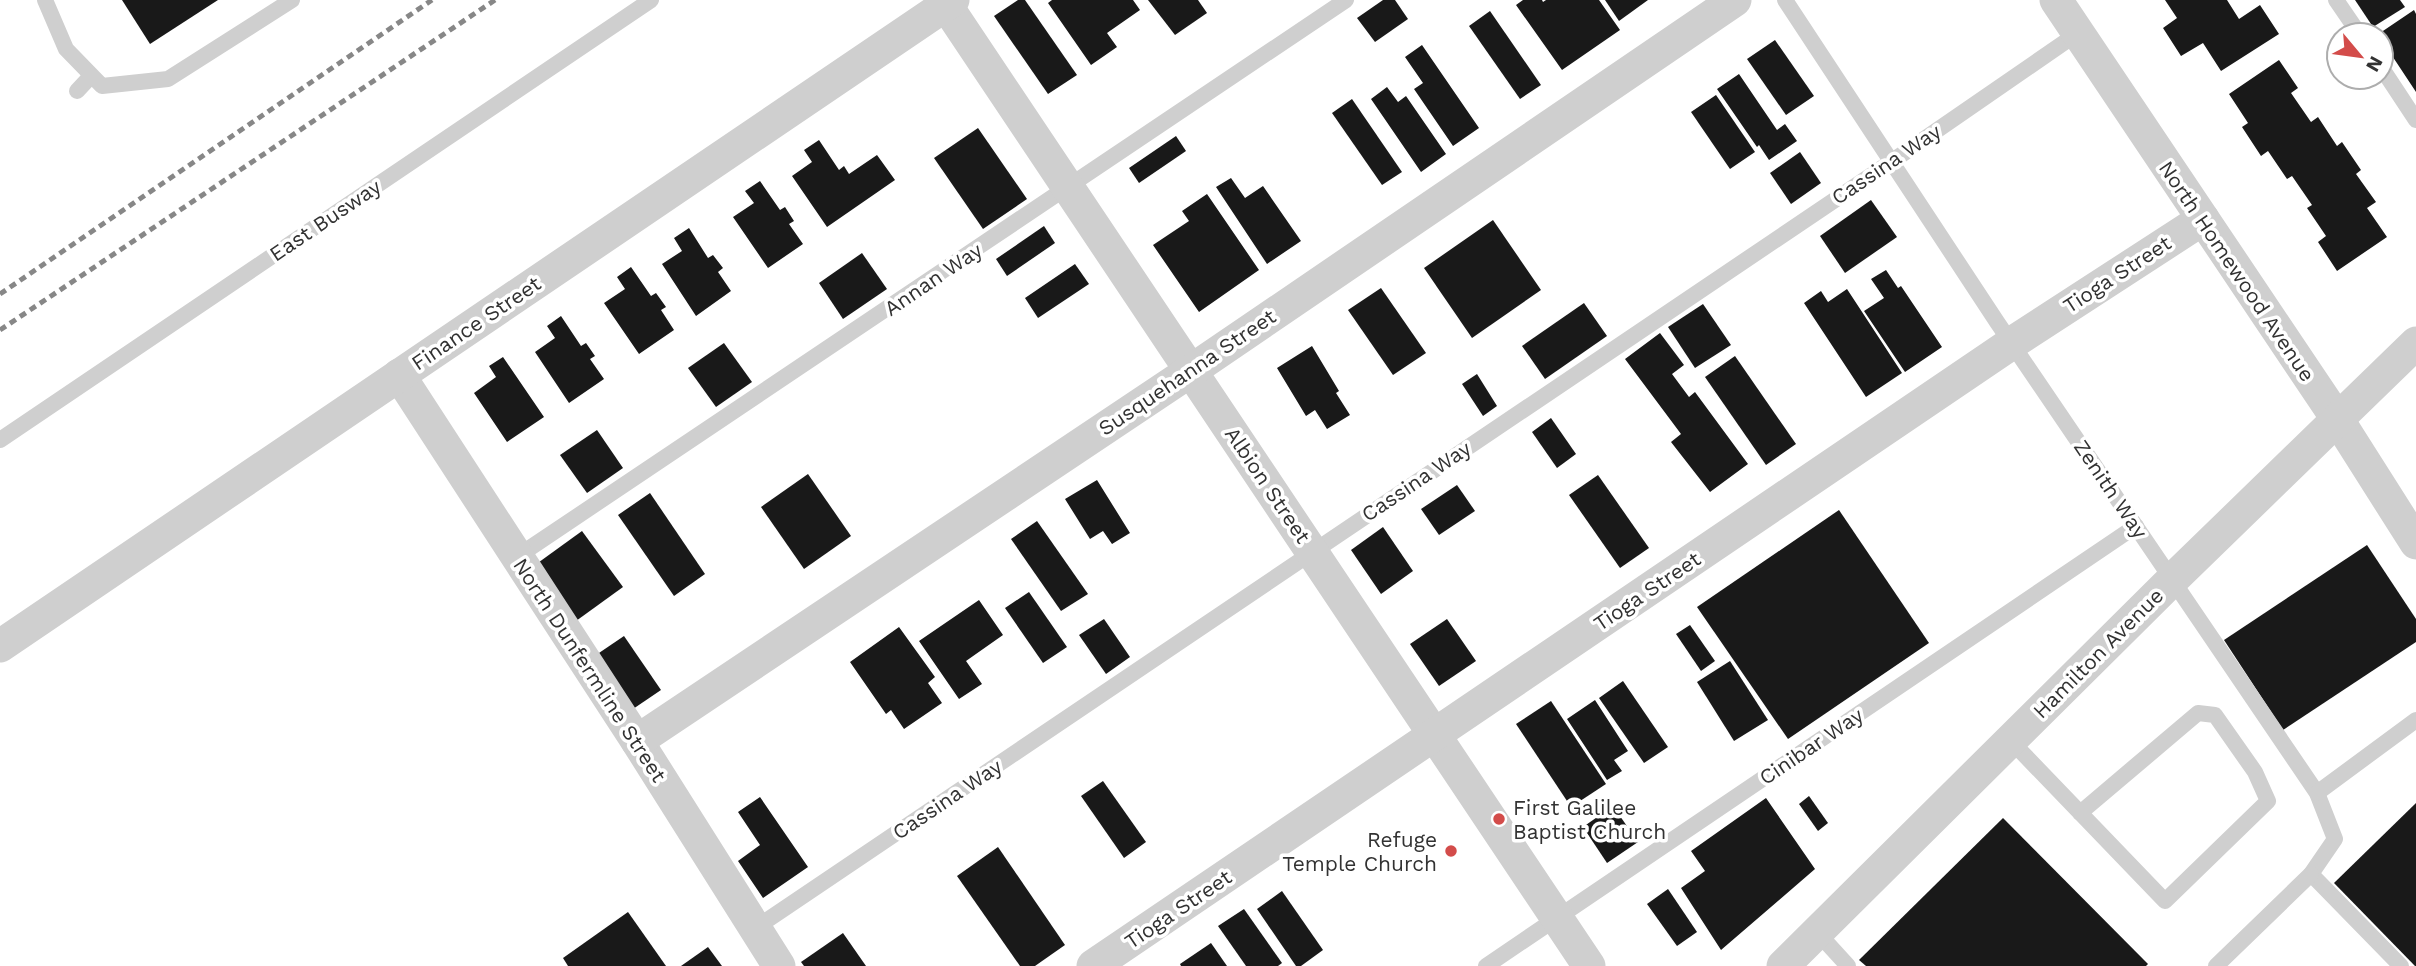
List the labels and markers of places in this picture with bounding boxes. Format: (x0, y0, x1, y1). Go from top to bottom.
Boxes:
place label: First Galilee Baptist Church (1513, 795, 1666, 844)
marker: First Galilee Baptist Church (1491, 811, 1507, 827)
place label: Refuge Temple Church (1282, 827, 1437, 876)
marker: Refuge Temple Church (1443, 843, 1459, 859)

